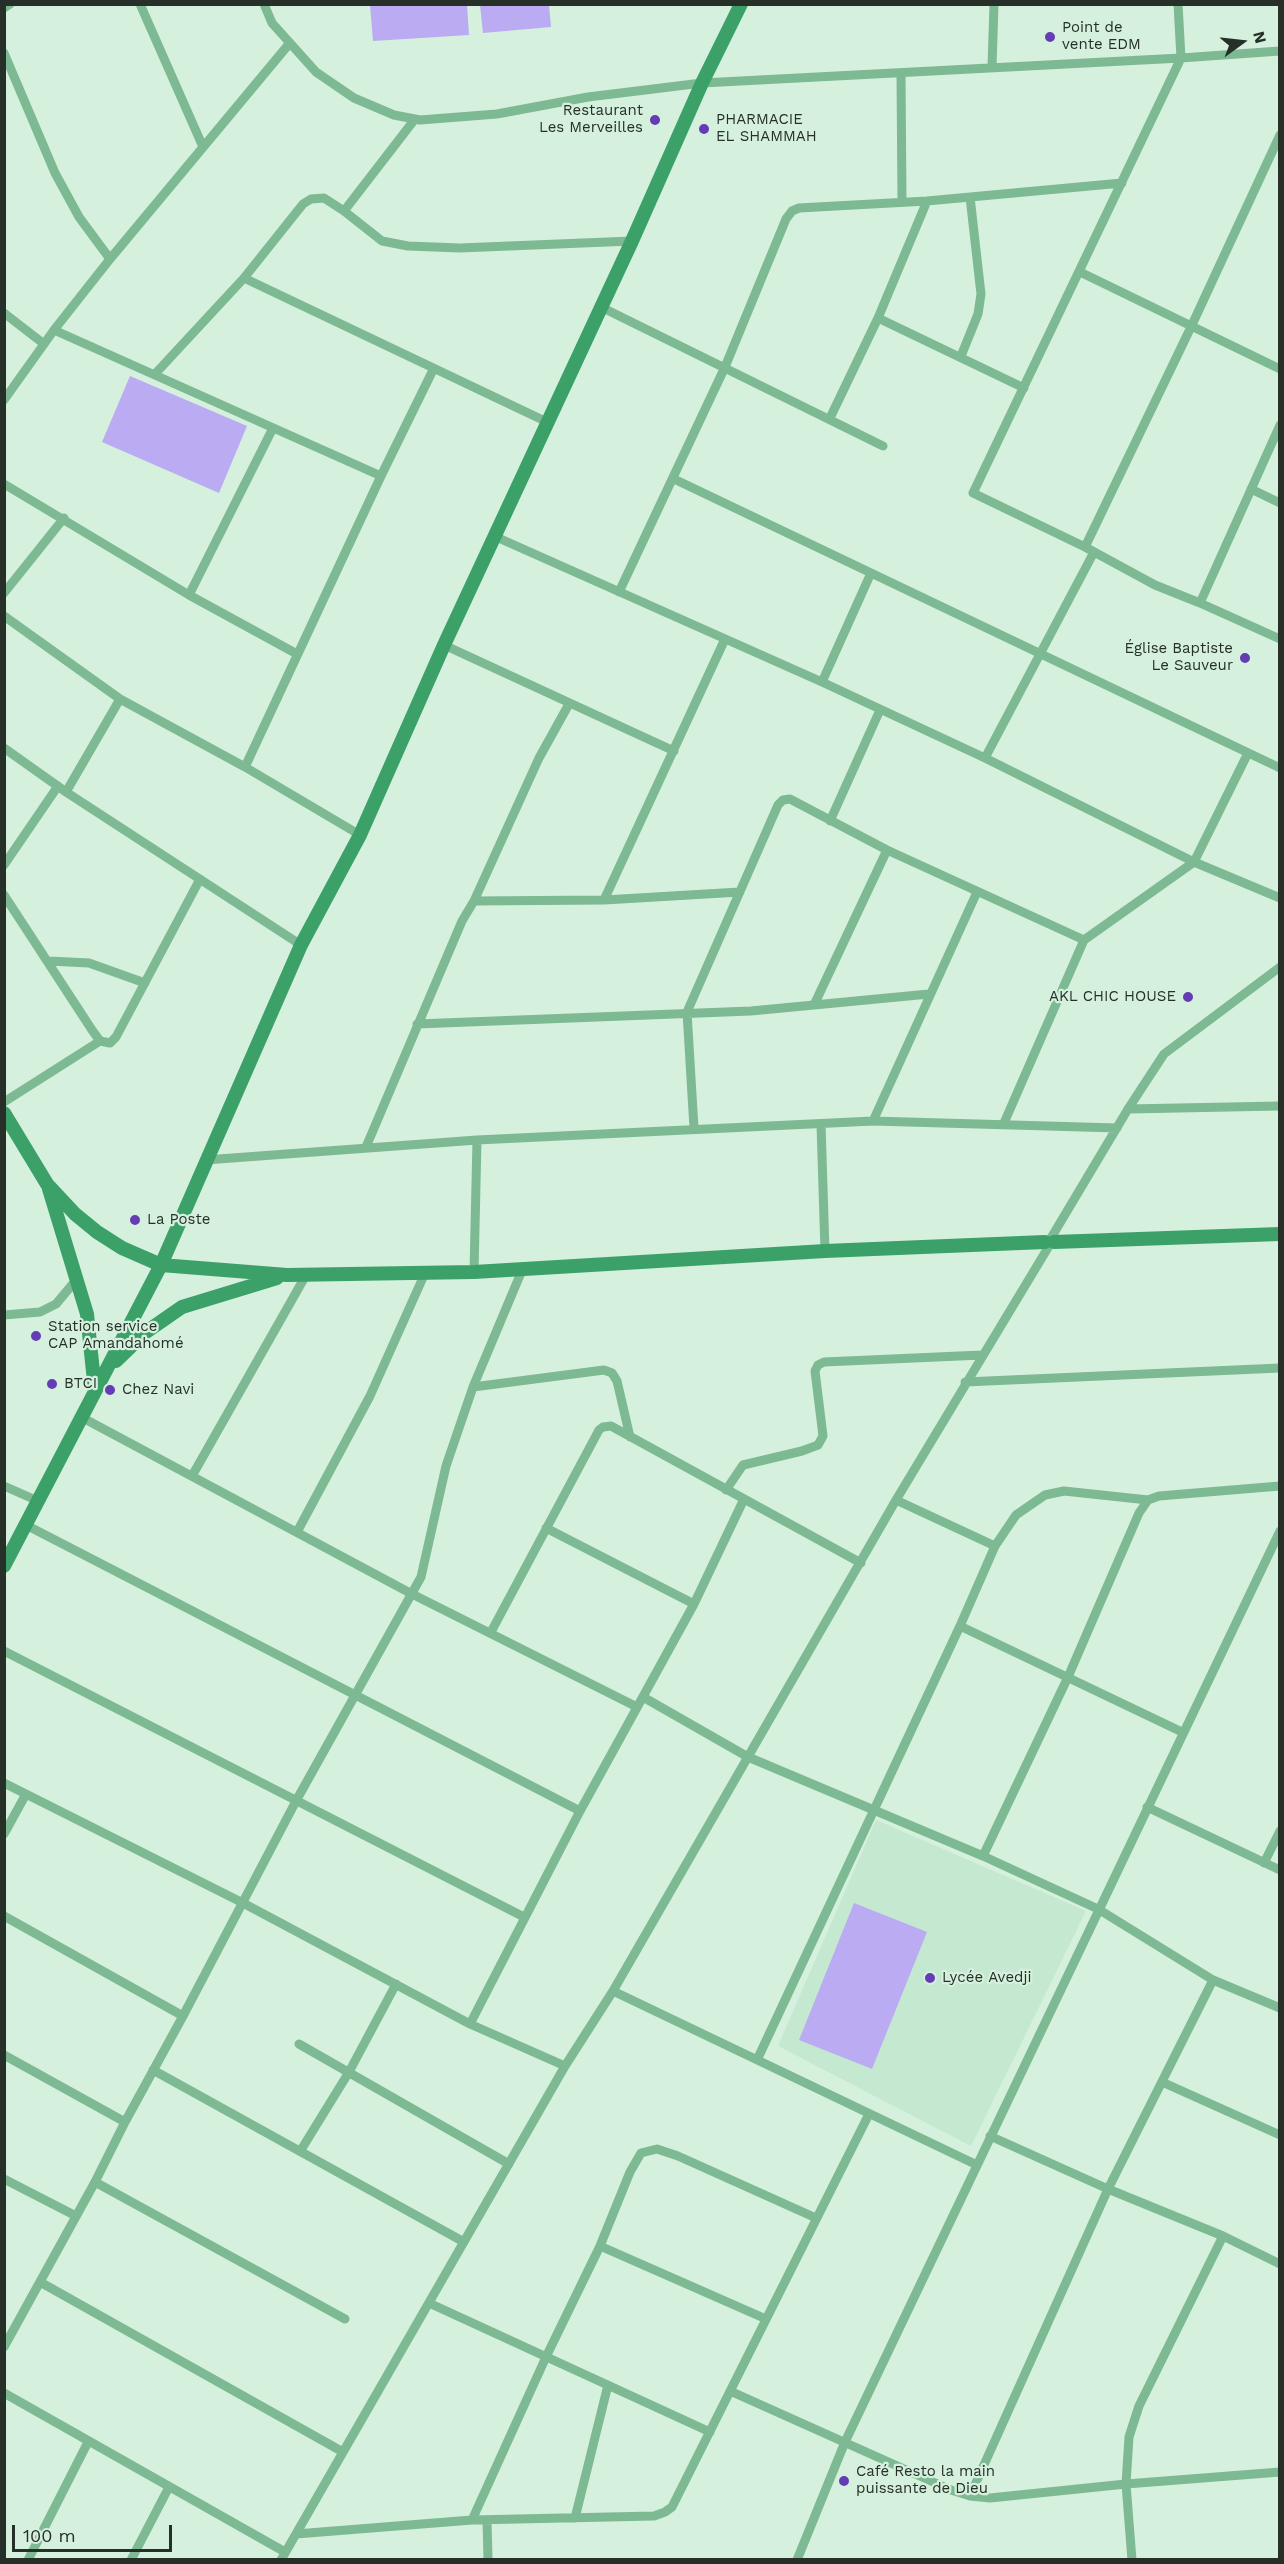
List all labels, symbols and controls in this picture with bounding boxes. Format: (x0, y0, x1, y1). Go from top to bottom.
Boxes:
north arrow (1212, 12, 1272, 72)
place label: Point de vente EDM (1062, 19, 1141, 54)
text: N (1249, 29, 1271, 45)
marker: Point de vente EDM (1043, 30, 1057, 44)
place label: Restaurant Les Merveilles (539, 102, 643, 137)
place label: PHARMACIE EL SHAMMAH (716, 111, 817, 146)
marker: Restaurant Les Merveilles (648, 113, 662, 127)
marker: PHARMACIE EL SHAMMAH (697, 122, 711, 136)
place label: Église Baptiste Le Sauveur (1125, 640, 1233, 675)
marker: Église Baptiste Le Sauveur (1238, 651, 1252, 665)
place label: AKL CHIC HOUSE (1049, 988, 1176, 1006)
marker: AKL CHIC HOUSE (1181, 990, 1195, 1004)
place label: La Poste (147, 1211, 210, 1229)
marker: La Poste (128, 1213, 142, 1227)
place label: Station service CAP Amandahomé (48, 1318, 184, 1353)
marker: Station service CAP Amandahomé (29, 1329, 43, 1343)
place label: BTCI (64, 1375, 97, 1393)
marker: BTCI (45, 1377, 59, 1391)
place label: Chez Navi (122, 1381, 194, 1399)
marker: Chez Navi (103, 1383, 117, 1397)
place label: Lycée Avedji (942, 1969, 1031, 1987)
marker: Lycée Avedji (923, 1971, 937, 1985)
place label: Café Resto la main puissante de Dieu (856, 2463, 995, 2498)
marker: Café Resto la main puissante de Dieu (837, 2474, 851, 2488)
scale bar (15, 2513, 176, 2551)
text: 100 m (23, 2525, 76, 2546)

